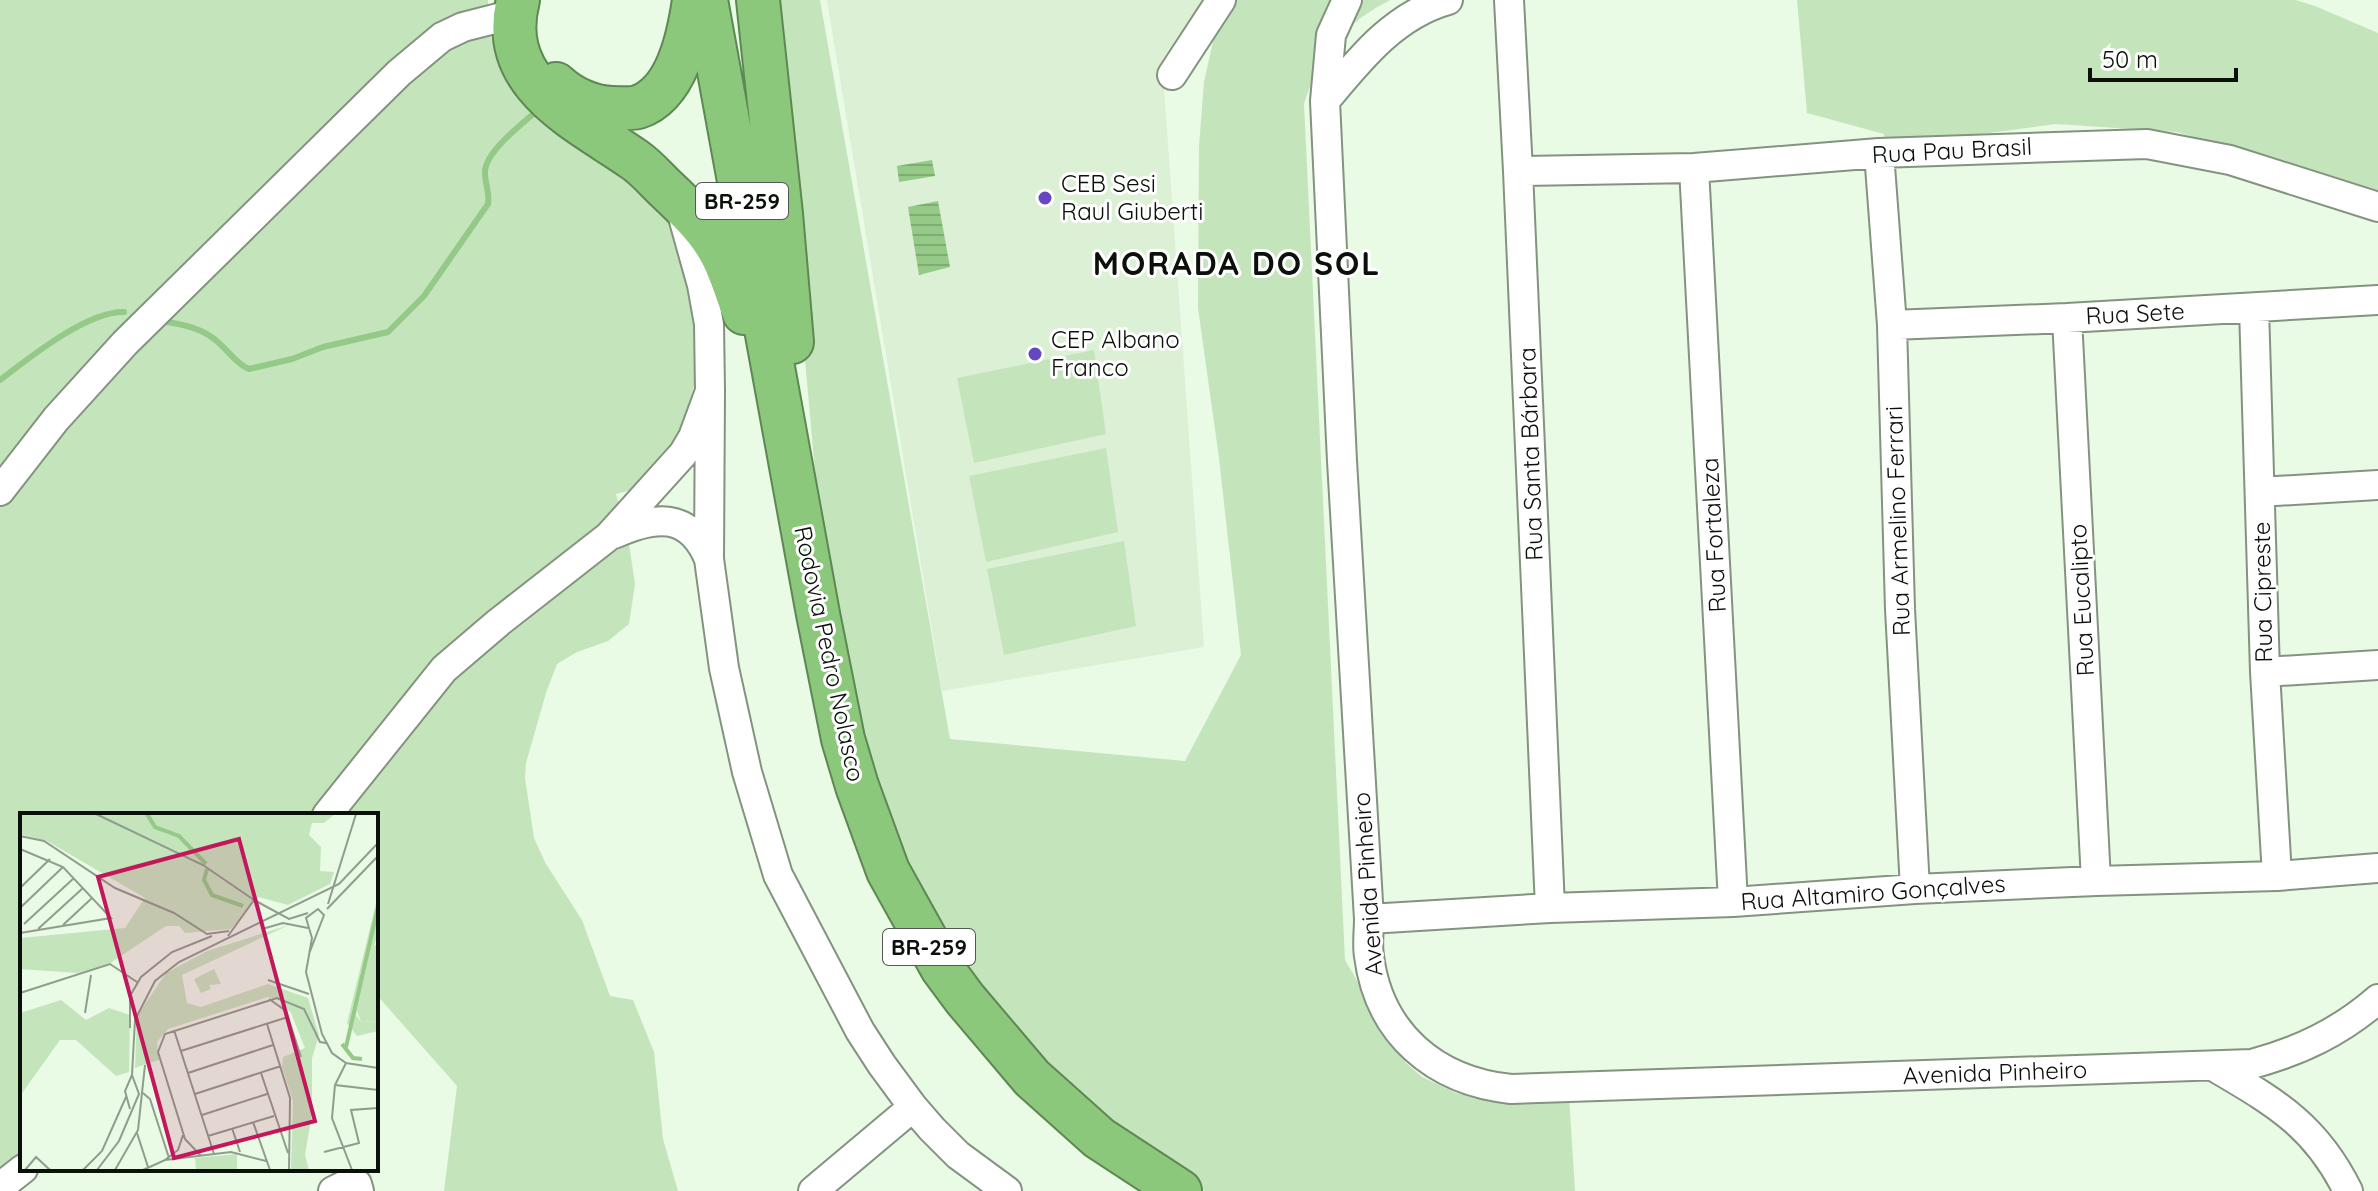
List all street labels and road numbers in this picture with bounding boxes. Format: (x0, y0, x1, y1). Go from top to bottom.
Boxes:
street label: Rua Pau Brasil (1871, 131, 2033, 169)
road number: BR-259 (696, 183, 788, 219)
street label: Rua Sete (2085, 295, 2185, 331)
street label: Rua Santa Bárbara (1511, 347, 1549, 561)
street label: Rua Armelino Ferrari (1878, 405, 1916, 637)
street label: Rua Fortaleza (1694, 457, 1732, 613)
street label: Rua Cipreste (2246, 521, 2278, 663)
street label: Rodovia Pedro Nolasco (788, 523, 872, 784)
street label: Rua Eucalipto (2062, 523, 2100, 677)
street label: Avenida Pinheiro (1346, 791, 1388, 977)
street label: Rua Altamiro Gonçalves (1740, 868, 2006, 916)
road number: BR-259 (883, 929, 975, 965)
street label: Avenida Pinheiro (1902, 1054, 2088, 1090)

